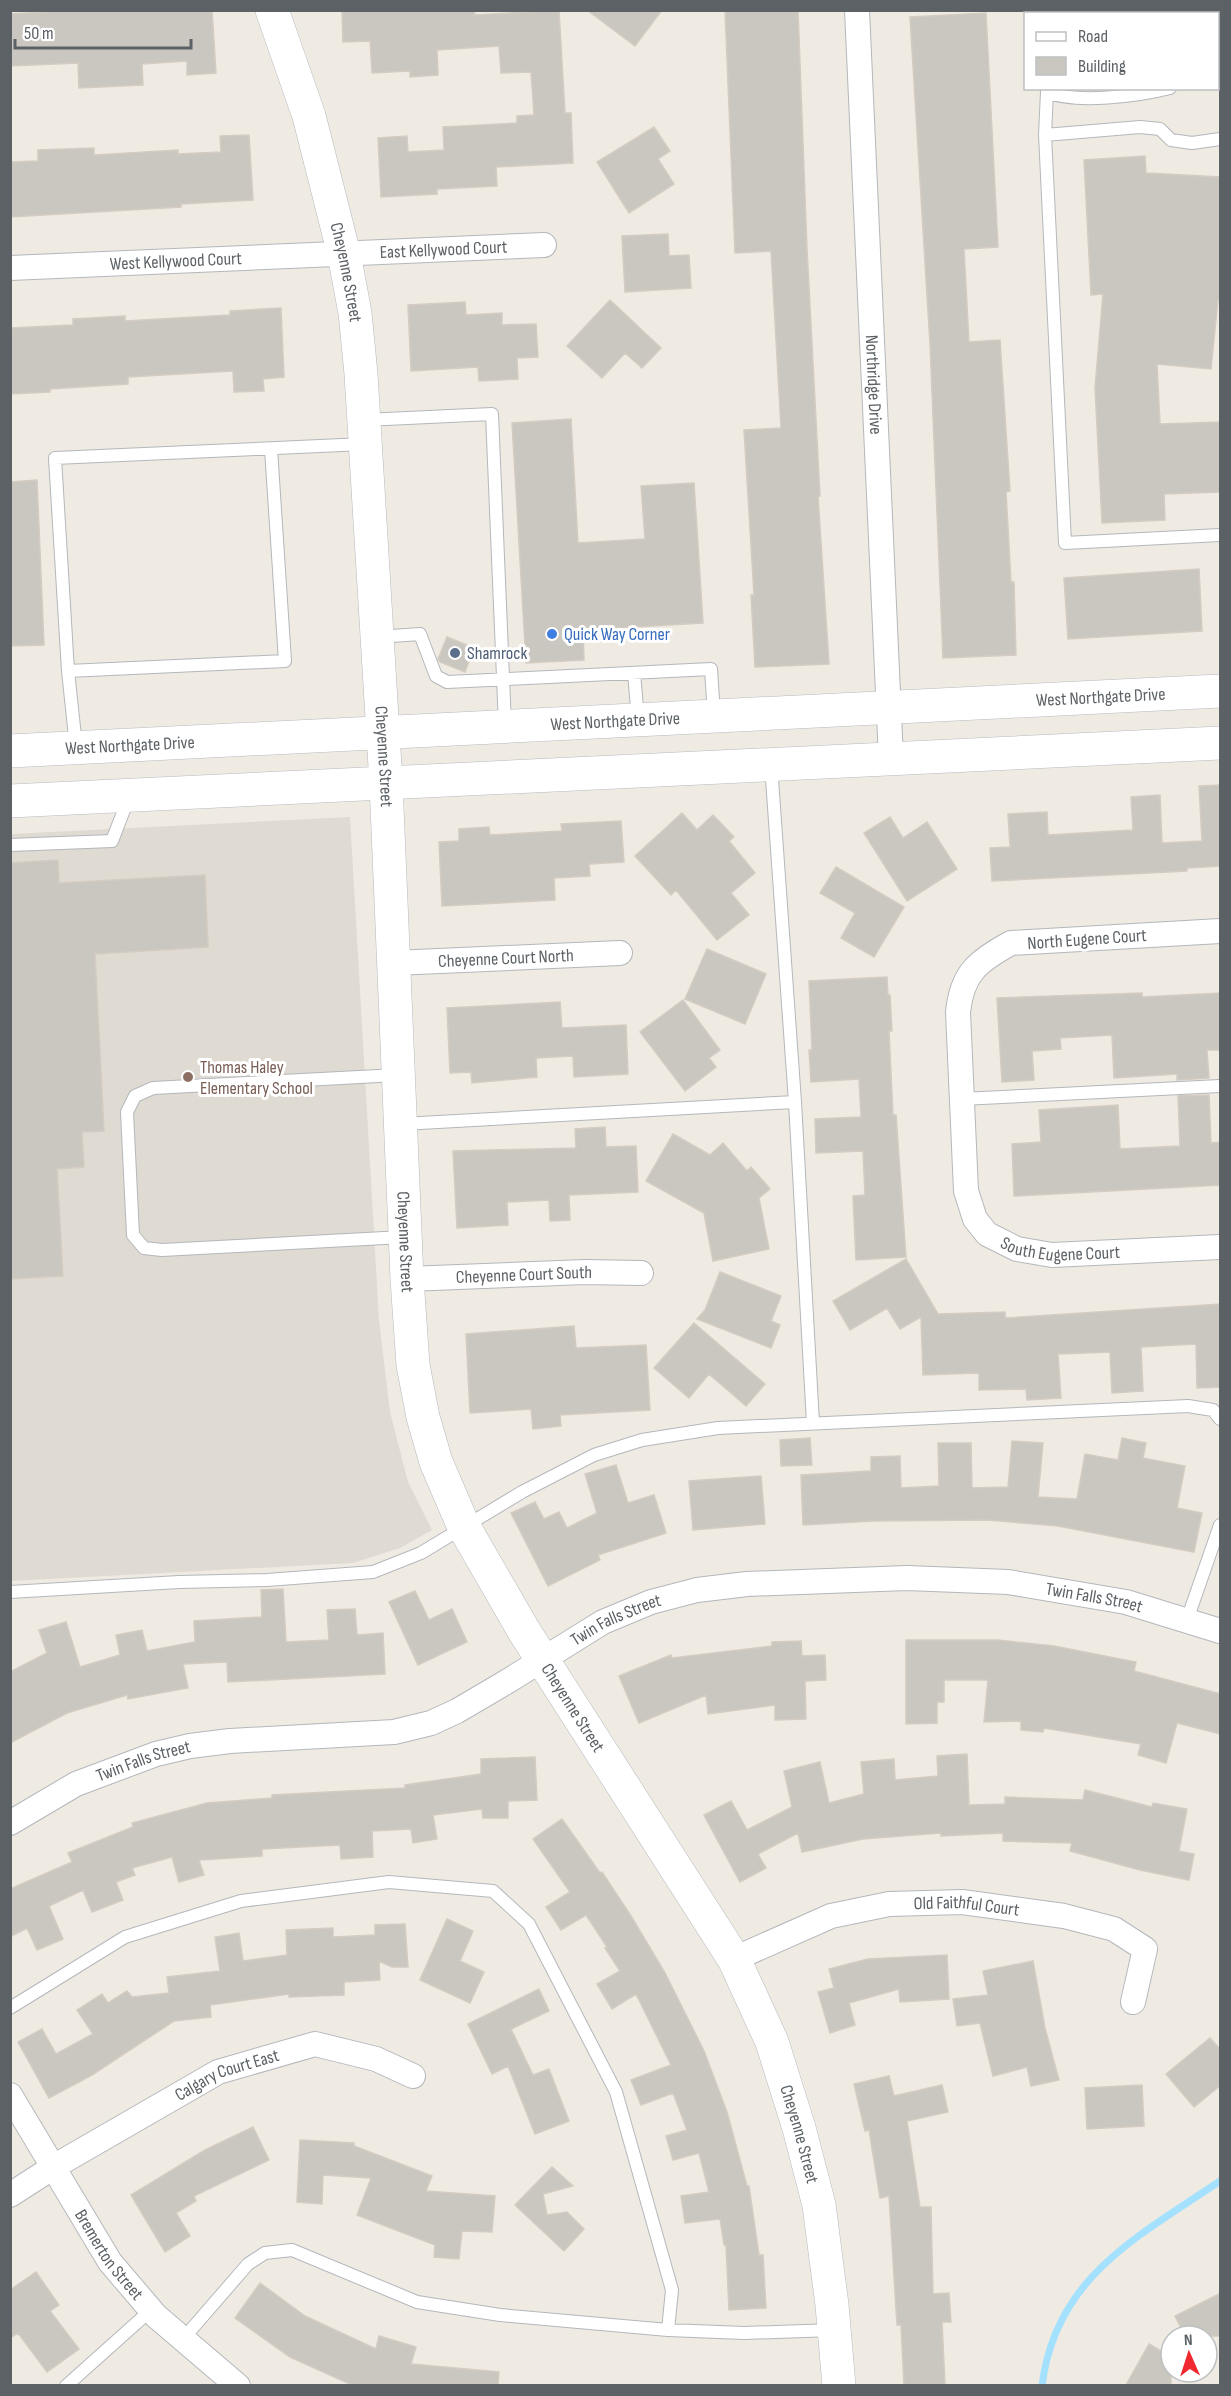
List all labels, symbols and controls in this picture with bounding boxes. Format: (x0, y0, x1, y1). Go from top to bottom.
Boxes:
scale bar (15, 12, 190, 50)
legend (1024, 12, 1219, 90)
text: 50 m (24, 23, 54, 44)
text: Road (1078, 26, 1108, 47)
text: Building (1078, 56, 1126, 77)
street label: Cheyenne Street (325, 220, 366, 323)
street label: East Kellywood Court (379, 237, 508, 263)
street label: West Kellywood Court (109, 248, 243, 275)
street label: Northridge Drive (861, 334, 886, 435)
place label: Quick Way Corner (564, 624, 670, 645)
marker: Quick Way Corner (545, 627, 559, 641)
place label: Shamrock (467, 643, 527, 664)
marker: Shamrock (448, 646, 462, 660)
street label: West Northgate Drive (1035, 684, 1166, 711)
street label: Cheyenne Street (370, 705, 397, 808)
street label: West Northgate Drive (550, 708, 681, 735)
street label: West Northgate Drive (65, 732, 195, 759)
street label: North Eugene Court (1027, 925, 1148, 954)
street label: Cheyenne Court North (438, 945, 574, 972)
place label: Thomas Haley Elementary School (200, 1057, 313, 1099)
marker: Thomas Haley Elementary School (181, 1070, 195, 1084)
street label: Cheyenne Street (392, 1191, 418, 1294)
street label: South Eugene Court (997, 1232, 1121, 1266)
street label: Cheyenne Court South (455, 1262, 592, 1288)
street label: Twin Falls Street (1044, 1579, 1146, 1618)
street label: Twin Falls Street (567, 1590, 664, 1651)
street label: Cheyenne Street (537, 1660, 609, 1757)
street label: Twin Falls Street (93, 1736, 193, 1786)
street label: Old Faithful Court (913, 1892, 1021, 1921)
street label: Calgary Court East (171, 2045, 282, 2106)
street label: Cheyenne Street (775, 2083, 823, 2186)
street label: Bremerton Street (70, 2206, 148, 2305)
north arrow (1159, 2324, 1219, 2384)
text: N (1184, 2331, 1193, 2350)

